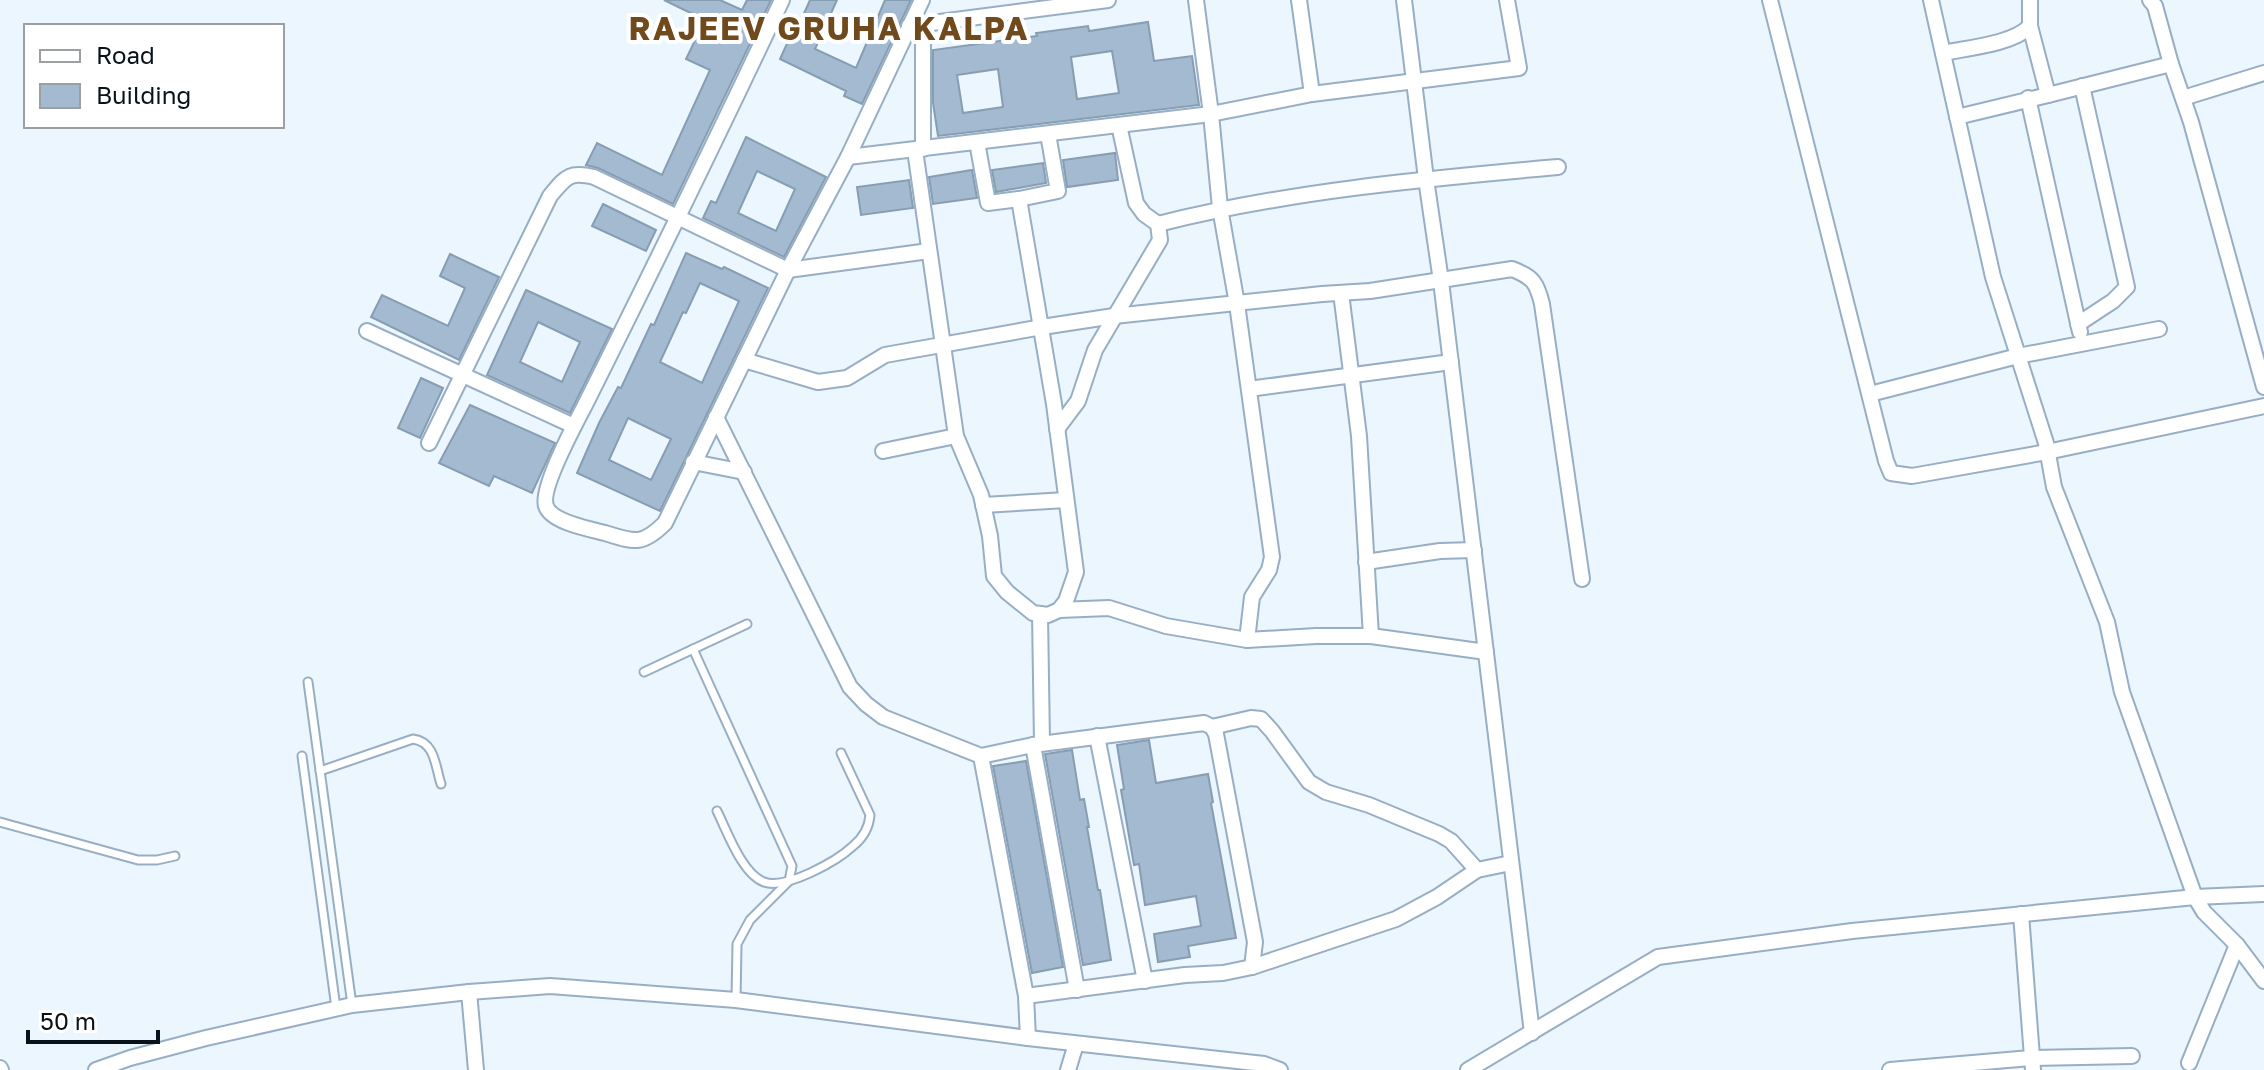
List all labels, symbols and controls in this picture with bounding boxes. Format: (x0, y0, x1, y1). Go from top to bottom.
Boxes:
district label: RAJEEV GRUHA KALPA (628, 9, 1030, 47)
legend (24, 24, 284, 128)
text: Road (96, 40, 155, 69)
text: Building (96, 80, 191, 109)
scale bar (28, 994, 158, 1044)
text: 50 m (40, 1006, 96, 1035)

